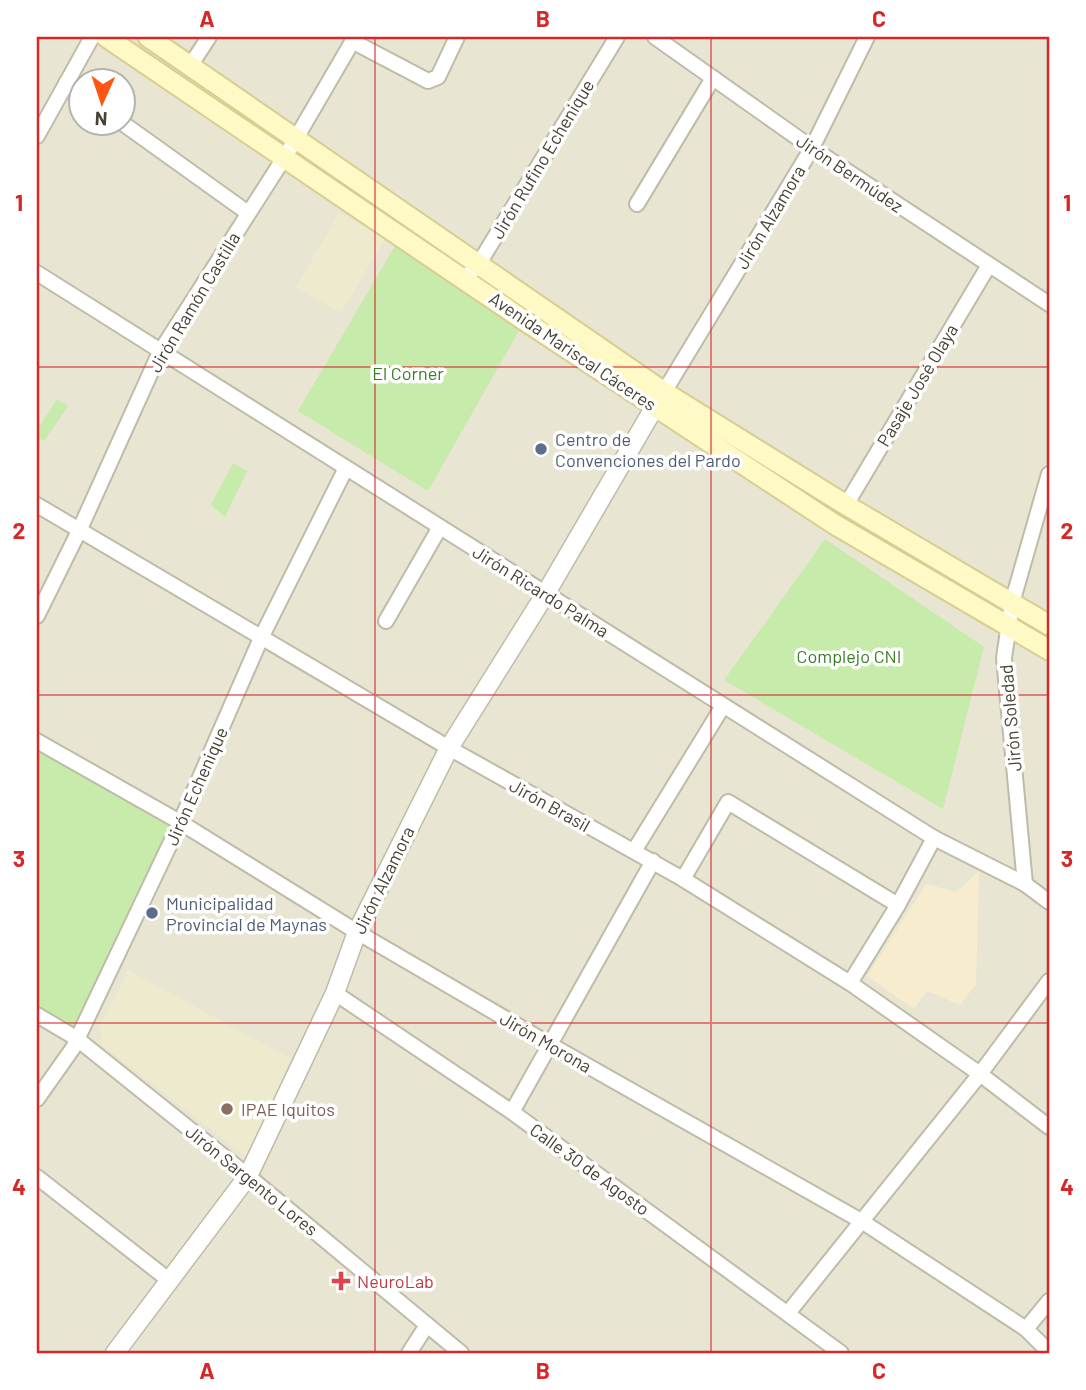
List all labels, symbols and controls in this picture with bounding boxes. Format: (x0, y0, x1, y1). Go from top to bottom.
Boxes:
text: A (199, 4, 215, 32)
text: B (536, 4, 550, 32)
text: C (872, 4, 886, 32)
north arrow (66, 66, 136, 136)
street label: Jirón Rufino Echenique (486, 75, 598, 243)
text: N (94, 108, 108, 131)
street label: Jirón Bermúdez (793, 129, 907, 217)
street label: Jirón Alzamora (730, 161, 810, 273)
text: 1 (15, 188, 23, 216)
text: 1 (1063, 188, 1071, 216)
street label: Jirón Ramón Castilla (143, 228, 245, 376)
street label: Avenida Mariscal Cáceres (485, 287, 661, 415)
street label: Pasaje José Olaya (872, 320, 962, 450)
park label: El Corner (372, 362, 444, 384)
place label: Centro de Convenciones del Pardo (555, 428, 741, 471)
marker: Centro de Convenciones del Pardo (533, 441, 549, 457)
text: 2 (13, 516, 25, 544)
text: 2 (1061, 516, 1073, 544)
street label: Jirón Ricardo Palma (469, 540, 613, 642)
park label: Complejo CNI (797, 645, 901, 667)
street label: Jirón Soledad (994, 664, 1026, 772)
street label: Jirón Echenique (160, 723, 232, 849)
street label: Jirón Brasil (506, 774, 594, 836)
street label: Jirón Alzamora (347, 823, 419, 937)
text: 3 (13, 844, 25, 872)
text: 3 (1061, 844, 1073, 872)
place label: Municipalidad Provincial de Maynas (166, 892, 327, 935)
marker: Municipalidad Provincial de Maynas (144, 905, 160, 921)
street label: Jirón Morona (496, 1007, 596, 1077)
place label: IPAE Iquitos (241, 1098, 335, 1120)
marker: IPAE Iquitos (219, 1101, 235, 1117)
street label: Calle 30 de Agosto (526, 1118, 654, 1220)
street label: Jirón Sargento Lores (182, 1120, 322, 1240)
text: 4 (12, 1172, 26, 1200)
text: 4 (1060, 1172, 1074, 1200)
place label: NeuroLab (357, 1270, 434, 1292)
marker: NeuroLab (331, 1271, 351, 1291)
text: A (199, 1356, 215, 1384)
text: B (536, 1356, 550, 1384)
text: C (872, 1356, 886, 1384)

